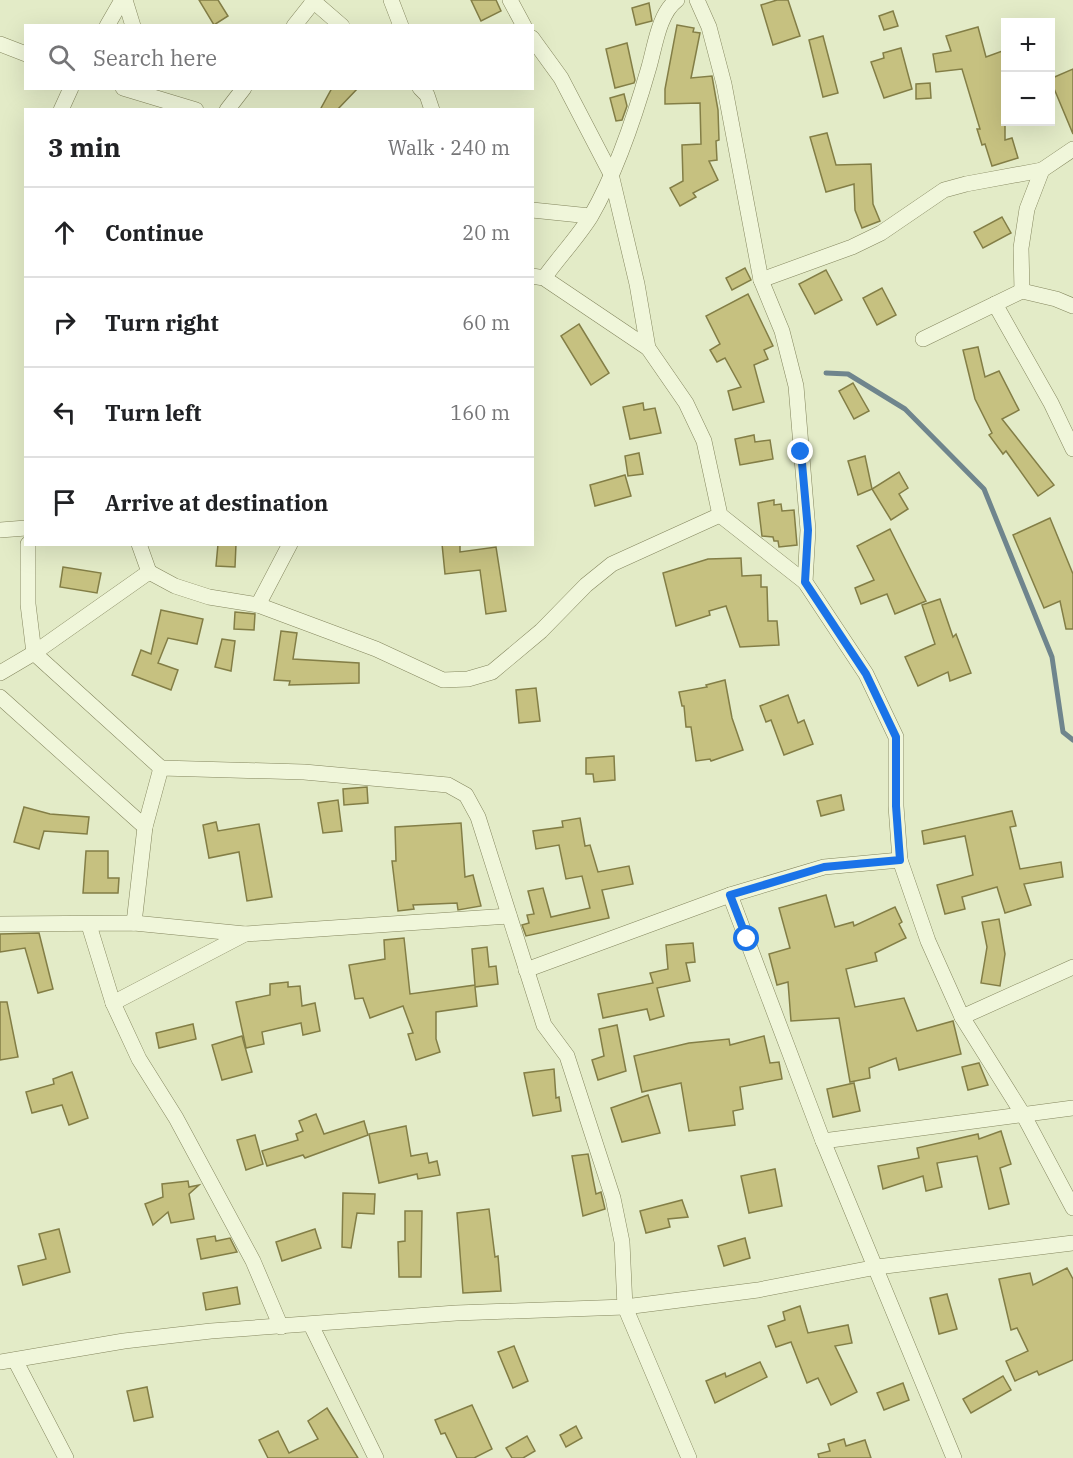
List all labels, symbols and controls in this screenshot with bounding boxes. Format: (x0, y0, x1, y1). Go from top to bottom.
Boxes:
map controls (1001, 18, 1055, 126)
button: + (1001, 18, 1055, 72)
search box (24, 24, 534, 90)
icon: search (45, 41, 78, 74)
text: Search here (93, 43, 217, 72)
button: − (1001, 72, 1055, 126)
text: 3 min (48, 130, 121, 164)
text: Walk · 240 m (388, 134, 510, 161)
icon: ahead (48, 216, 81, 249)
text: Continue (105, 218, 204, 247)
text: 20 m (462, 219, 510, 246)
icon: right (48, 306, 81, 339)
text: Turn right (105, 308, 219, 337)
text: 60 m (462, 309, 510, 336)
icon: left (48, 396, 81, 429)
text: Turn left (105, 398, 201, 427)
text: 160 m (450, 399, 510, 426)
route end (787, 438, 813, 464)
icon: arrive (48, 486, 81, 519)
text: Arrive at destination (105, 488, 328, 517)
route start (733, 925, 759, 951)

